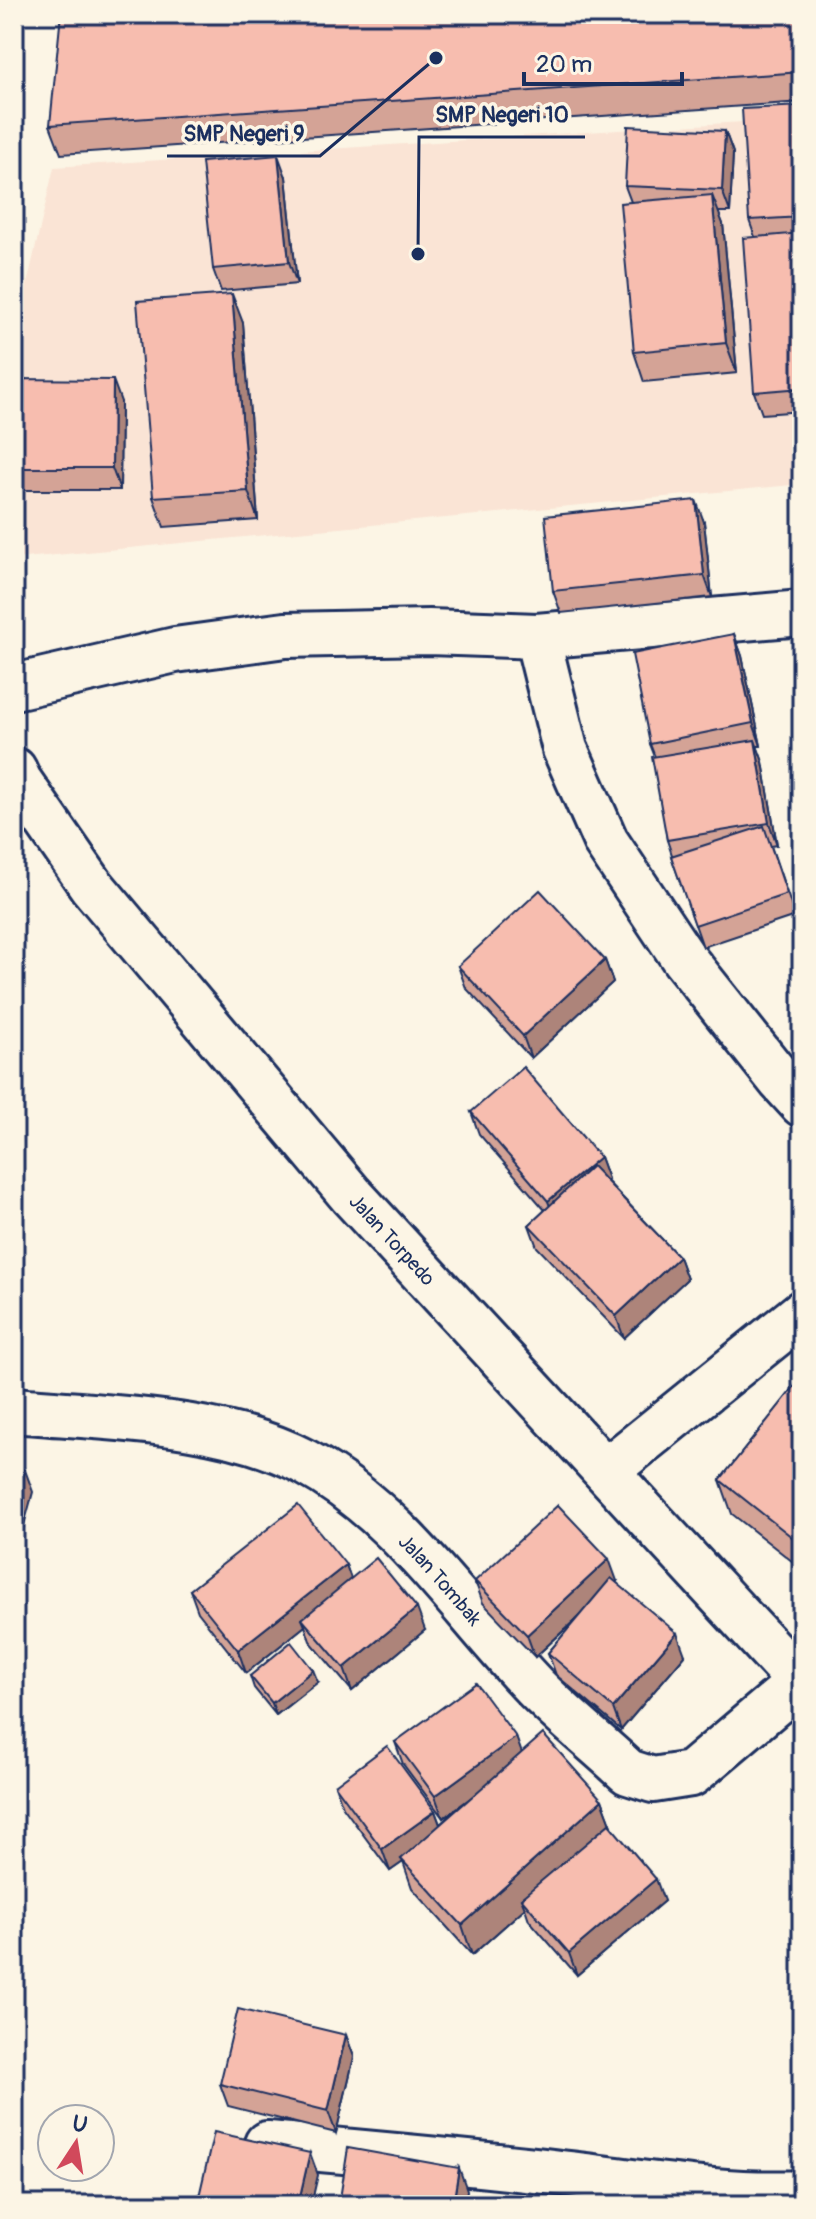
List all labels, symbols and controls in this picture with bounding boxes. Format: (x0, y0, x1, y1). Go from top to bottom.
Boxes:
scale bar (524, 36, 682, 86)
text: 20 m (536, 50, 592, 79)
callout: SMP Negeri 10 (419, 91, 585, 137)
text: SMP Negeri 10 (435, 101, 569, 129)
callout: SMP Negeri 9 (167, 110, 320, 156)
text: SMP Negeri 9 (183, 120, 305, 148)
street label: Jalan Torpedo (344, 1189, 441, 1291)
street label: Jalan Tombak (393, 1529, 488, 1631)
north arrow (36, 2103, 116, 2183)
text: U (70, 2109, 90, 2140)

